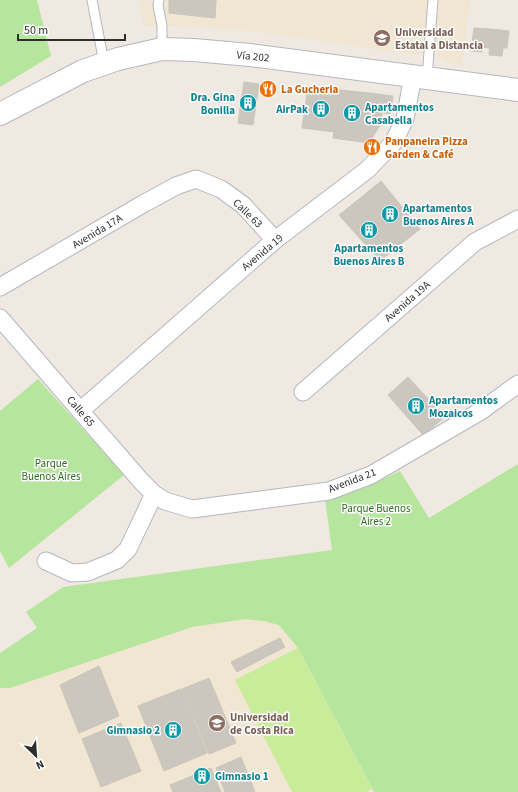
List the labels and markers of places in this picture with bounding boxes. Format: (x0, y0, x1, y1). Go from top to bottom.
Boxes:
place label: Universidad Estatal a Distancia (395, 25, 483, 53)
school or university icon: Universidad Estatal a Distancia (372, 28, 392, 48)
restaurant icon: La Gucheria (258, 79, 278, 99)
place label: La Gucheria (281, 82, 339, 97)
place label: Dra. Gina Bonilla (191, 90, 235, 118)
building icon: Dra. Gina Bonilla (238, 93, 258, 113)
building icon: AirPak (311, 99, 331, 119)
place label: Apartamentos Casabella (364, 100, 434, 128)
place label: AirPak (275, 102, 308, 117)
building icon: Apartamentos Casabella (342, 103, 362, 123)
place label: Panpaneira Pizza Garden & Café (385, 134, 468, 162)
restaurant icon: Panpaneira Pizza Garden & Café (362, 137, 382, 157)
place label: Apartamentos Buenos Aires A (402, 201, 474, 229)
building icon: Apartamentos Buenos Aires A (380, 204, 400, 224)
building icon: Apartamentos Buenos Aires B (359, 220, 379, 240)
place label: Apartamentos Buenos Aires B (333, 241, 405, 269)
place label: Apartamentos Mozaicos (428, 393, 498, 421)
building icon: Apartamentos Mozaicos (406, 396, 426, 416)
place label: Universidad de Costa Rica (230, 710, 294, 738)
school or university icon: Universidad de Costa Rica (207, 713, 227, 733)
building icon: Gimnasio 2 (163, 720, 183, 740)
place label: Gimnasio 2 (106, 723, 160, 738)
building icon: Gimnasio 1 (192, 766, 212, 786)
place label: Gimnasio 1 (215, 769, 269, 784)

